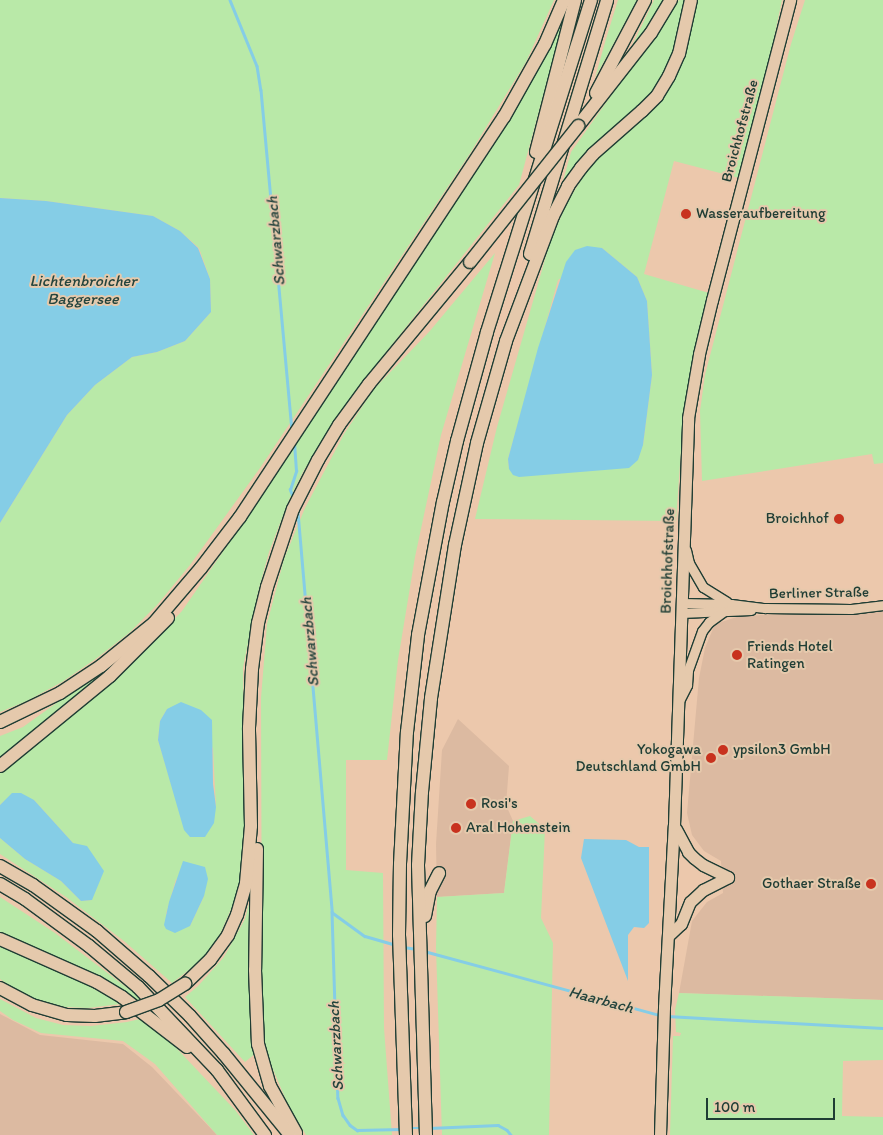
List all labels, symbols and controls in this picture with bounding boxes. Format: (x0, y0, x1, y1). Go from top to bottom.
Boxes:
street label: Broichhofstraße (718, 78, 762, 184)
water label: Schwarzbach (263, 196, 289, 286)
place label: Wasseraufbereitung (696, 205, 826, 223)
marker: Wasseraufbereitung (680, 208, 692, 220)
water label: Lichtenbroicher Baggersee (29, 271, 137, 309)
street label: Broichhofstraße (657, 508, 679, 614)
place label: Broichhof (766, 510, 829, 528)
marker: Broichhof (833, 513, 845, 525)
street label: Berliner Straße (769, 583, 869, 603)
water label: Schwarzbach (297, 597, 323, 687)
place label: Friends Hotel Ratingen (747, 637, 833, 672)
marker: Friends Hotel Ratingen (731, 649, 743, 661)
place label: Yokogawa Deutschland GmbH (575, 740, 701, 775)
place label: ypsilon3 GmbH (733, 741, 831, 759)
marker: ypsilon3 GmbH (717, 744, 729, 756)
marker: Yokogawa Deutschland GmbH (705, 752, 717, 764)
place label: Rosi's (481, 795, 518, 813)
marker: Rosi's (465, 798, 477, 810)
place label: Aral Hohenstein (466, 819, 570, 837)
marker: Aral Hohenstein (450, 822, 462, 834)
place label: Gothaer Straße (762, 875, 861, 893)
marker: Gothaer Straße (865, 878, 877, 890)
water label: Haarbach (566, 982, 636, 1018)
water label: Schwarzbach (324, 1001, 348, 1091)
scale bar (708, 1088, 837, 1120)
text: 100 m (714, 1098, 755, 1116)

